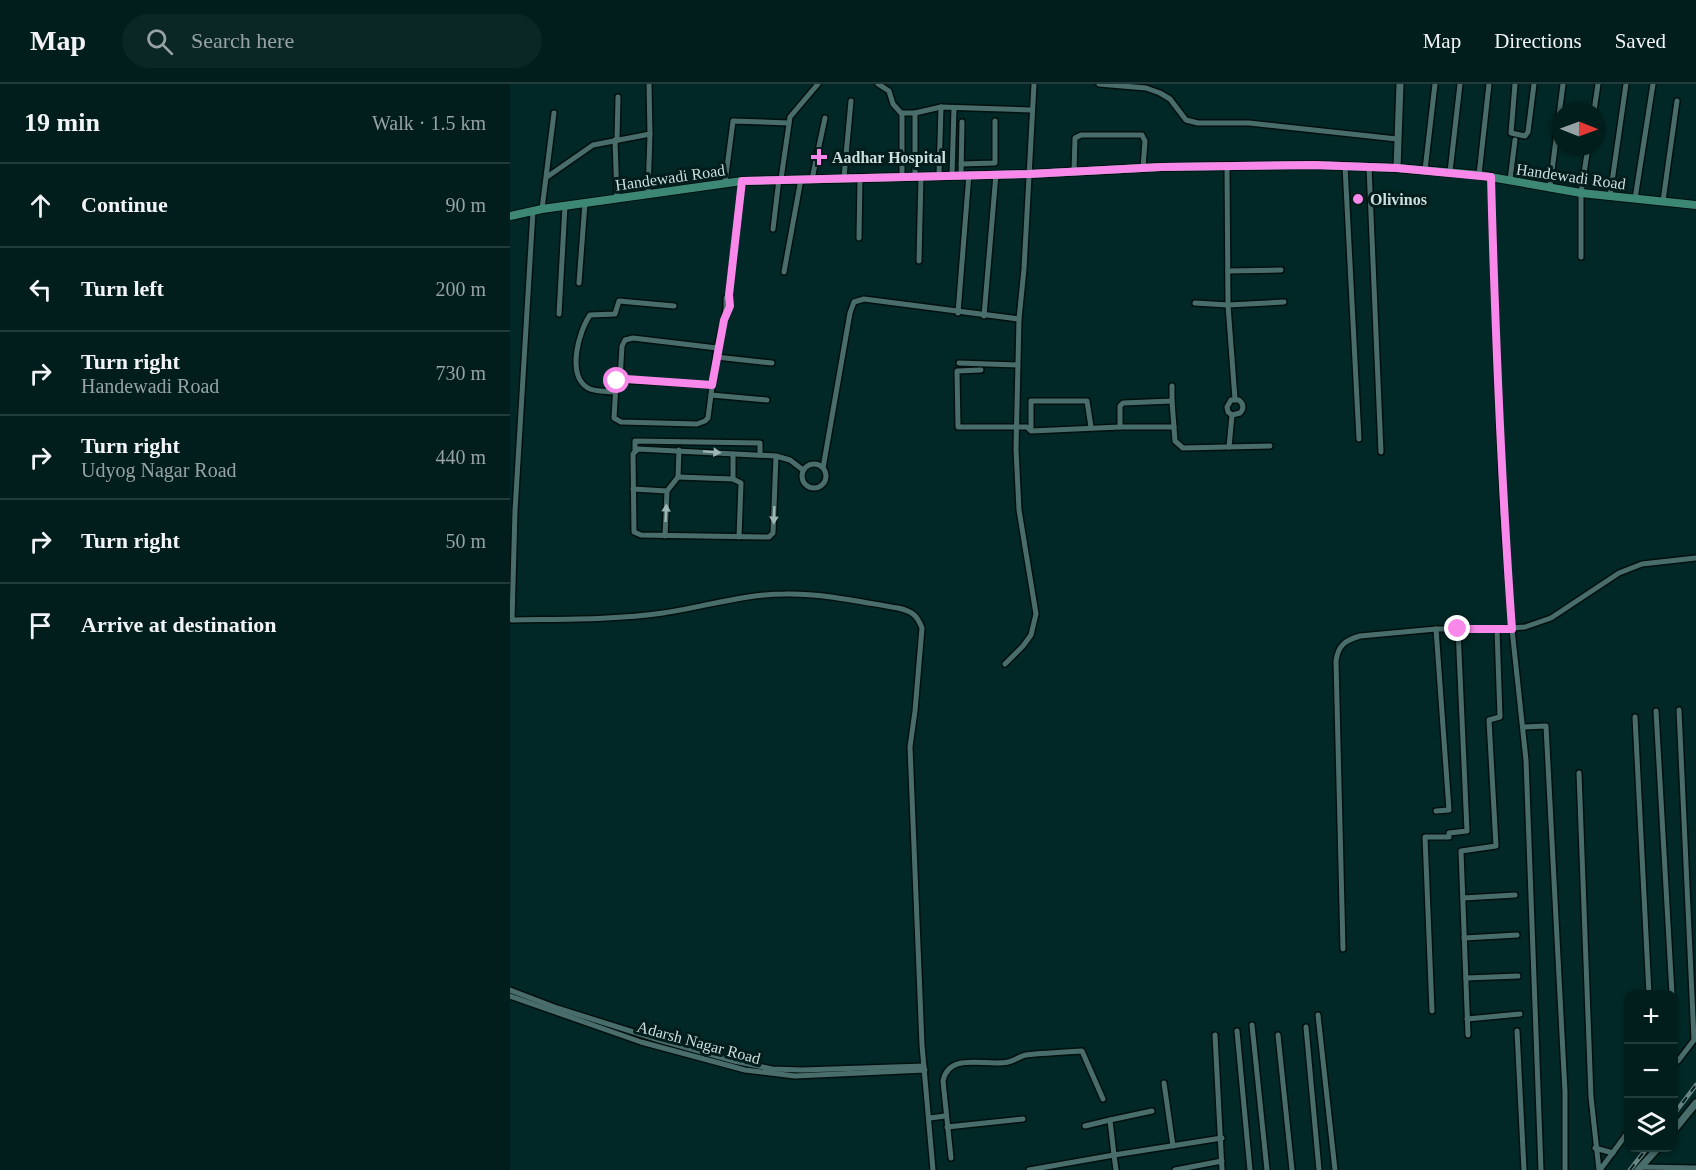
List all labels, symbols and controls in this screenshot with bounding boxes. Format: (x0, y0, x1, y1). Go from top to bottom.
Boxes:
search box (122, 14, 542, 68)
text: Map (30, 25, 86, 56)
icon: search (143, 25, 176, 58)
text: Search here (191, 28, 294, 53)
text: Map (1423, 29, 1461, 53)
text: Directions (1494, 29, 1582, 53)
text: Saved (1615, 29, 1666, 53)
north arrow (1552, 102, 1606, 156)
text: 19 min (24, 108, 100, 137)
text: Walk · 1.5 km (372, 112, 486, 134)
marker: Aadhar Hospital (810, 148, 828, 166)
place label: Aadhar Hospital (832, 149, 947, 167)
street label: Handewadi Road (1515, 160, 1627, 193)
street label: Handewadi Road (614, 161, 726, 194)
icon: ahead (24, 189, 57, 222)
place label: Olivinos (1370, 191, 1427, 208)
text: Continue (81, 192, 168, 217)
marker: Olivinos (1351, 192, 1365, 206)
text: 90 m (445, 194, 486, 216)
icon: left (24, 273, 57, 306)
text: Turn left (81, 276, 164, 301)
text: 200 m (435, 278, 486, 300)
text: Turn right (81, 349, 180, 374)
icon: right (24, 357, 57, 390)
text: 730 m (435, 362, 486, 384)
route start (603, 367, 629, 393)
text: Handewadi Road (81, 375, 219, 397)
text: Turn right (81, 433, 180, 458)
icon: right (24, 441, 57, 474)
text: 440 m (435, 446, 486, 468)
one-way arrow (703, 448, 722, 457)
text: Udyog Nagar Road (81, 459, 237, 481)
one-way arrow (662, 504, 671, 523)
one-way arrow (769, 505, 779, 524)
icon: right (24, 525, 57, 558)
text: Turn right (81, 528, 180, 553)
text: 50 m (445, 530, 486, 552)
icon: arrive (24, 609, 57, 642)
text: Arrive at destination (81, 612, 277, 637)
route end (1444, 615, 1470, 641)
map controls (1624, 990, 1678, 1152)
button: + (1624, 990, 1678, 1044)
street label: Adarsh Nagar Road (635, 1018, 762, 1068)
button: − (1624, 1044, 1678, 1098)
button: layers (1624, 1098, 1678, 1152)

